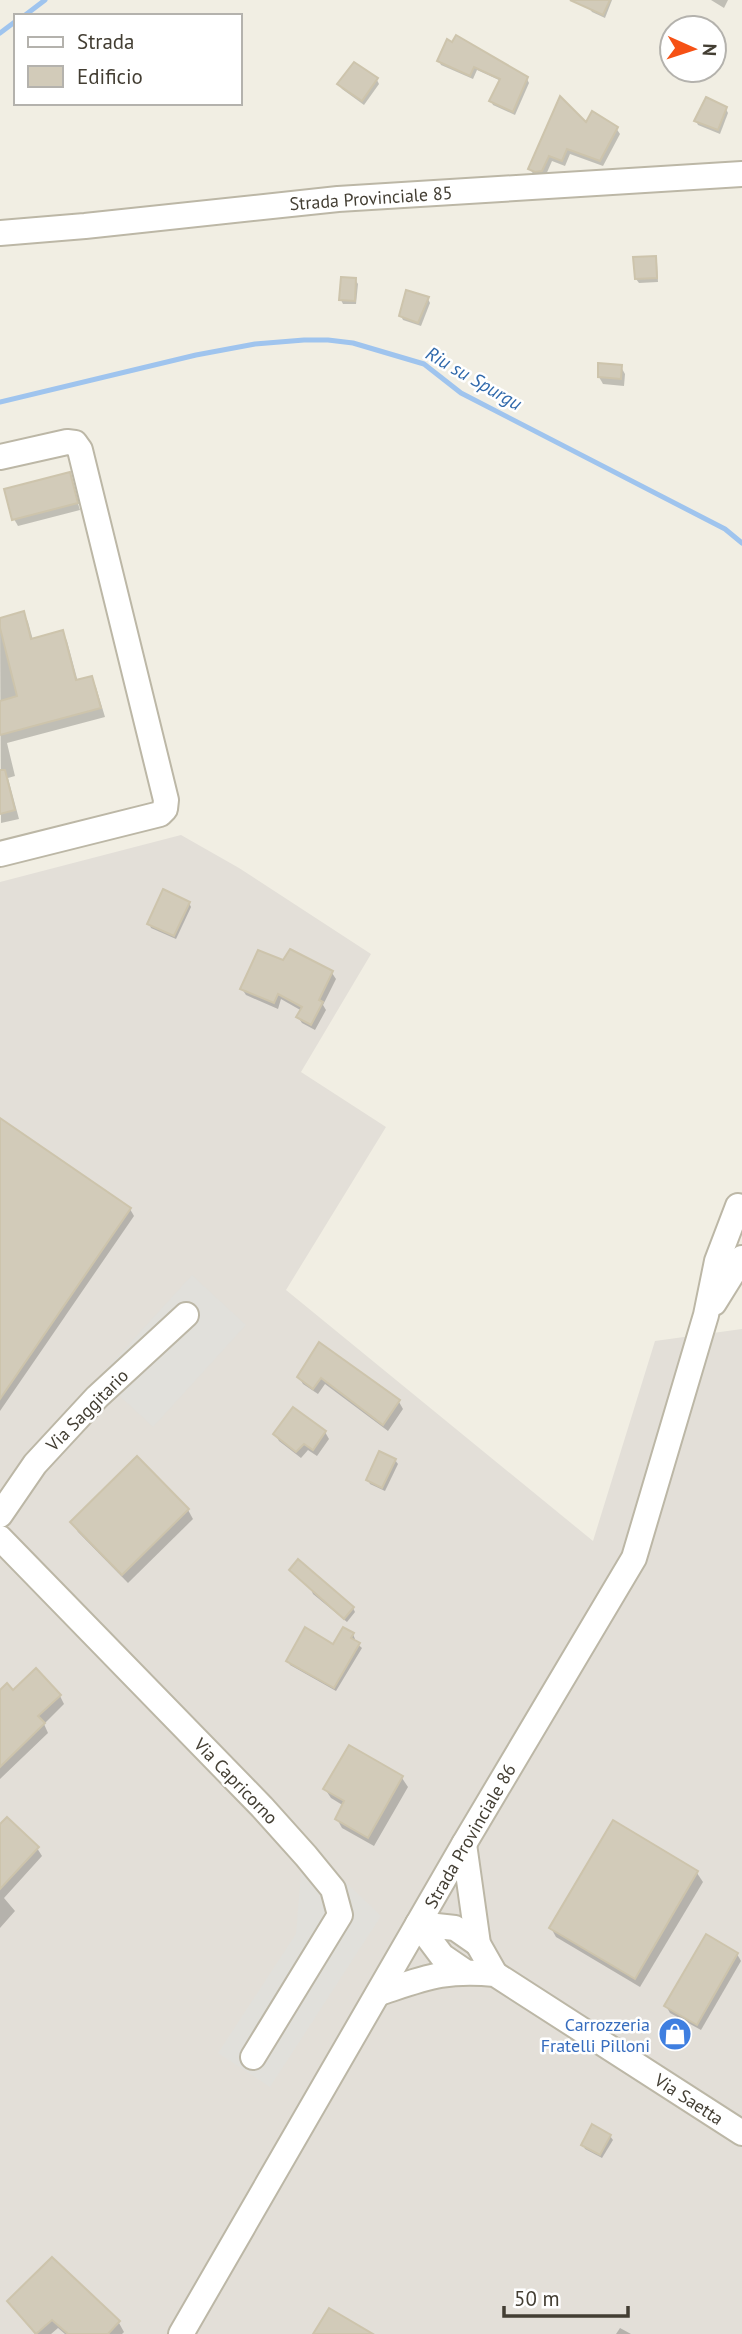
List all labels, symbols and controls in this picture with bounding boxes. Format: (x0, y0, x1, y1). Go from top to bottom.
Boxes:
legend (14, 14, 242, 105)
north arrow (658, 14, 728, 84)
text: Strada (77, 28, 135, 55)
text: N (698, 43, 722, 57)
text: Edificio (77, 63, 143, 90)
street label: Strada Provinciale 85 (289, 181, 453, 215)
water label: Riu su Spurgu (422, 341, 527, 415)
street label: Via Saggitario (40, 1364, 133, 1457)
street label: Via Capricorno (188, 1732, 283, 1829)
street label: Strada Provinciale 86 (419, 1760, 521, 1912)
place label: Carrozzeria Fratelli Pilloni (541, 2013, 650, 2057)
shop icon: Carrozzeria Fratelli Pilloni (656, 2015, 694, 2053)
street label: Via Saetta (649, 2068, 728, 2130)
scale bar (504, 2274, 628, 2318)
text: 50 m (514, 2285, 560, 2312)

